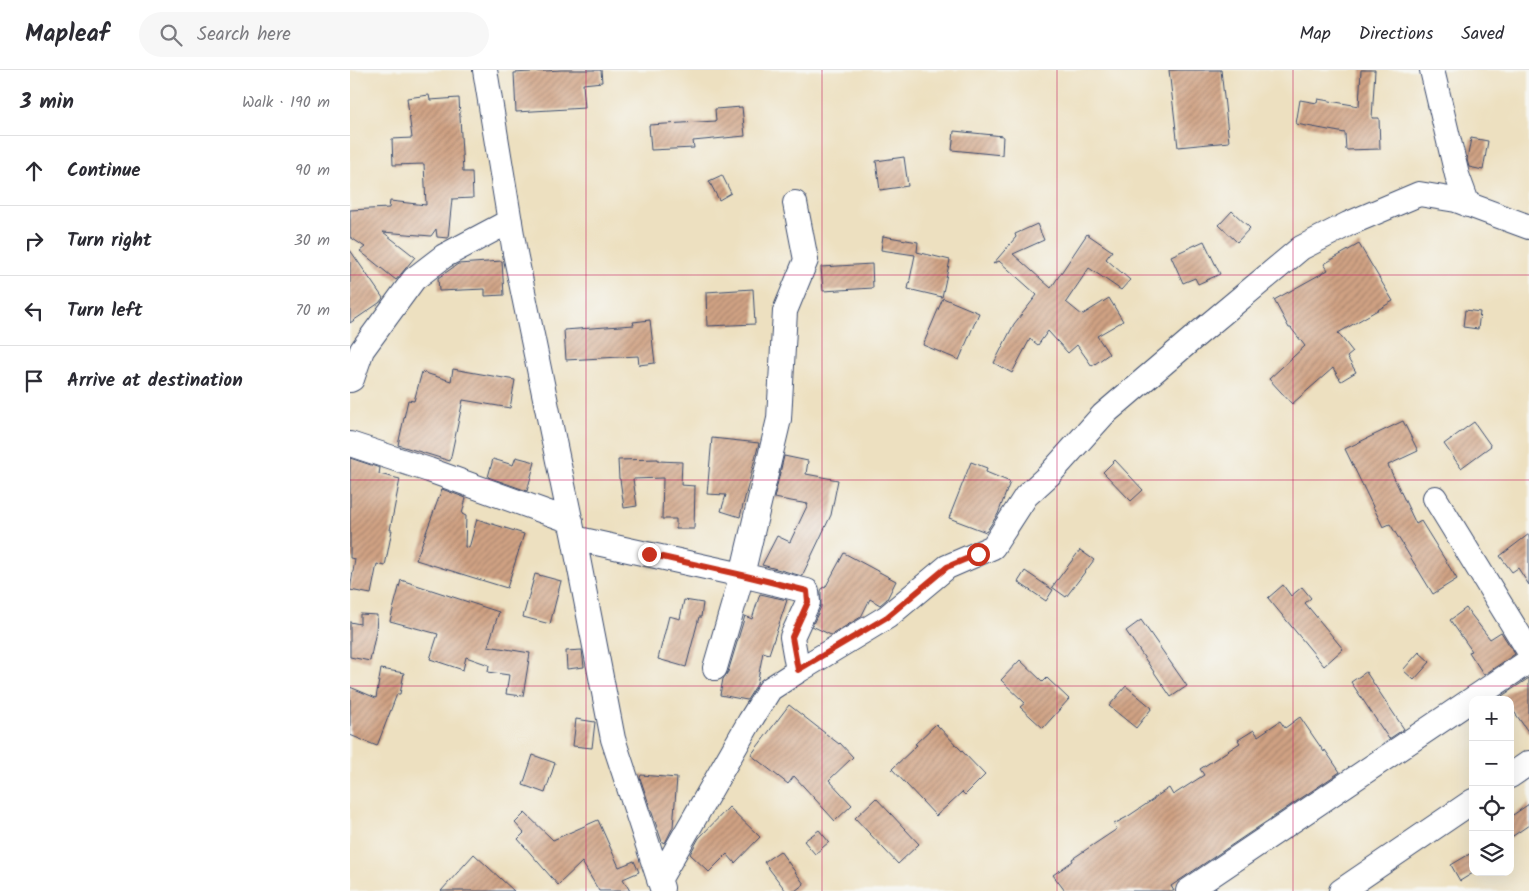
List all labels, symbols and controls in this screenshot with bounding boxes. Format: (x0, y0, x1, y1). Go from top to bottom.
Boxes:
search box (139, 12, 489, 57)
text: Mapleaf (25, 15, 109, 54)
text: Search here (197, 20, 291, 50)
text: Map (1299, 20, 1331, 49)
text: Directions (1359, 20, 1433, 49)
text: Saved (1461, 20, 1504, 49)
icon: search (157, 21, 185, 49)
text: 3 min (20, 86, 74, 119)
text: Walk · 190 m (242, 90, 330, 115)
text: Continue (67, 156, 140, 186)
icon: ahead (20, 157, 48, 185)
text: 90 m (295, 158, 330, 183)
text: Turn right (67, 226, 152, 256)
icon: right (20, 227, 48, 255)
text: 30 m (294, 228, 330, 253)
text: Turn left (67, 296, 142, 326)
icon: left (20, 297, 48, 325)
text: 70 m (295, 298, 330, 323)
text: Arrive at destination (67, 366, 243, 396)
icon: arrive (20, 367, 48, 395)
route end (638, 543, 661, 566)
route start (967, 543, 990, 566)
map controls (1469, 696, 1514, 876)
button: + (1469, 696, 1514, 741)
button: − (1469, 741, 1514, 786)
button: locate (1469, 786, 1514, 831)
button: layers (1469, 831, 1514, 876)

